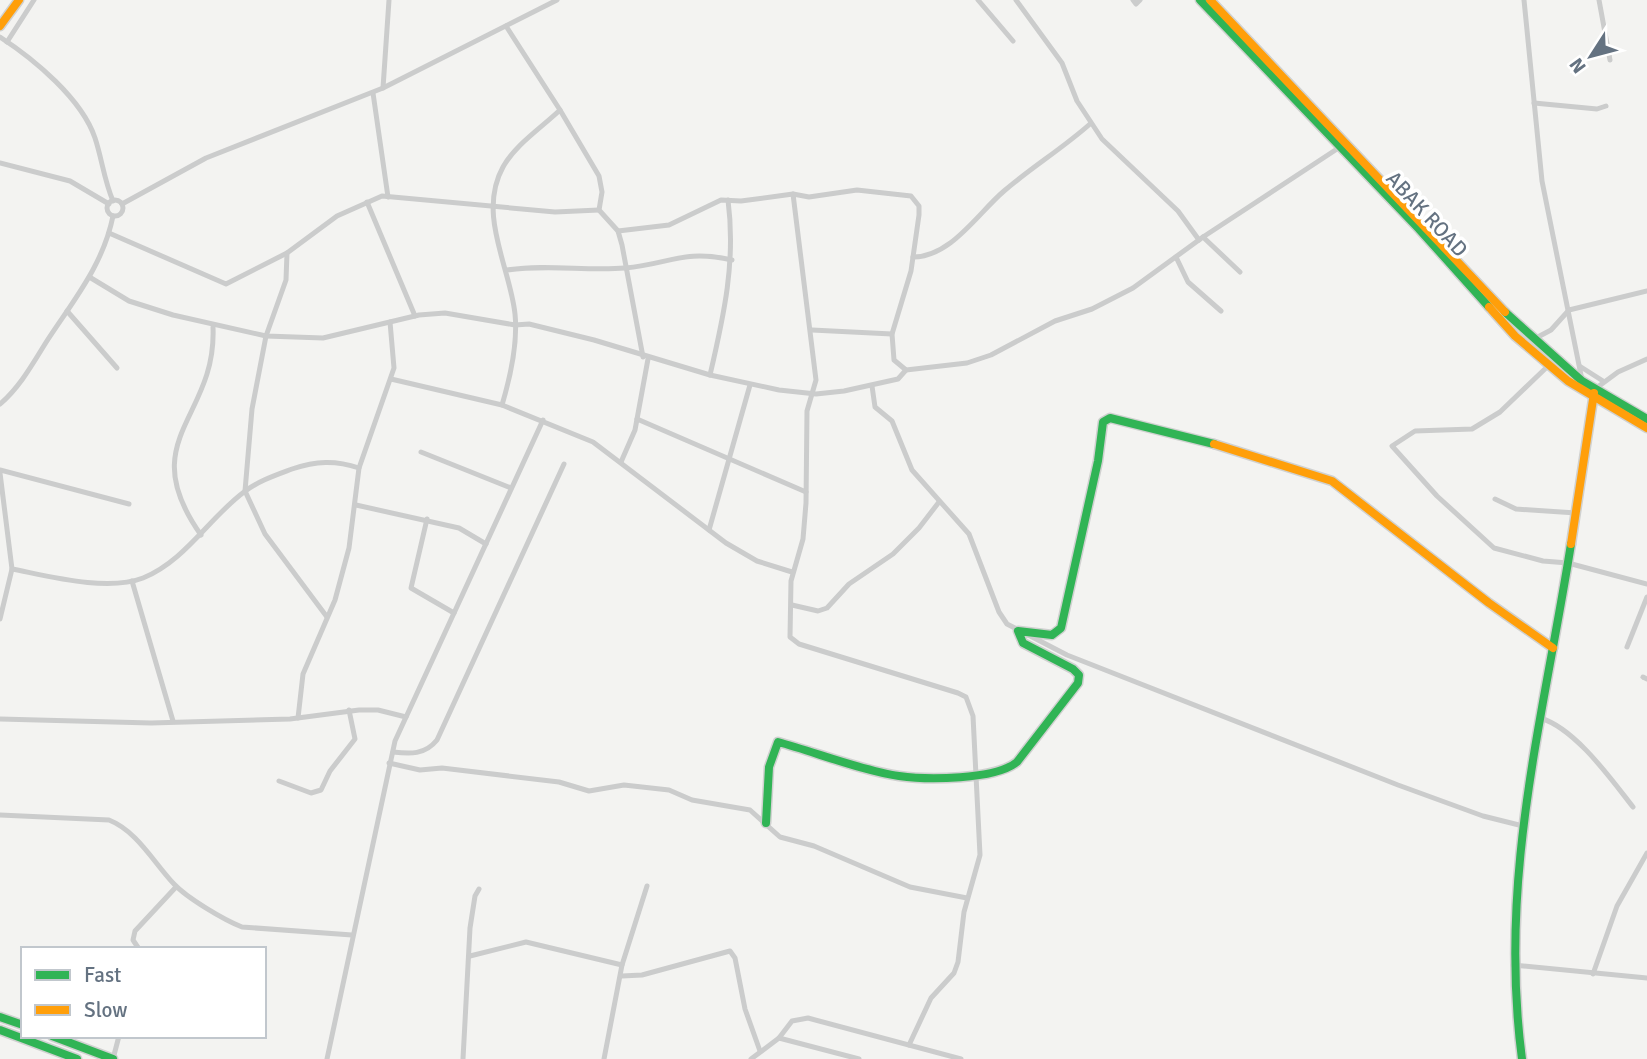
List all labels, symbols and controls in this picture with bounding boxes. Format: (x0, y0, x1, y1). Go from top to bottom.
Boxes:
north arrow (1556, 21, 1626, 91)
text: N (1564, 53, 1592, 78)
street label: ABAK ROAD (1381, 166, 1473, 262)
legend (21, 947, 266, 1038)
text: Fast (84, 962, 121, 988)
text: Slow (84, 997, 128, 1023)

